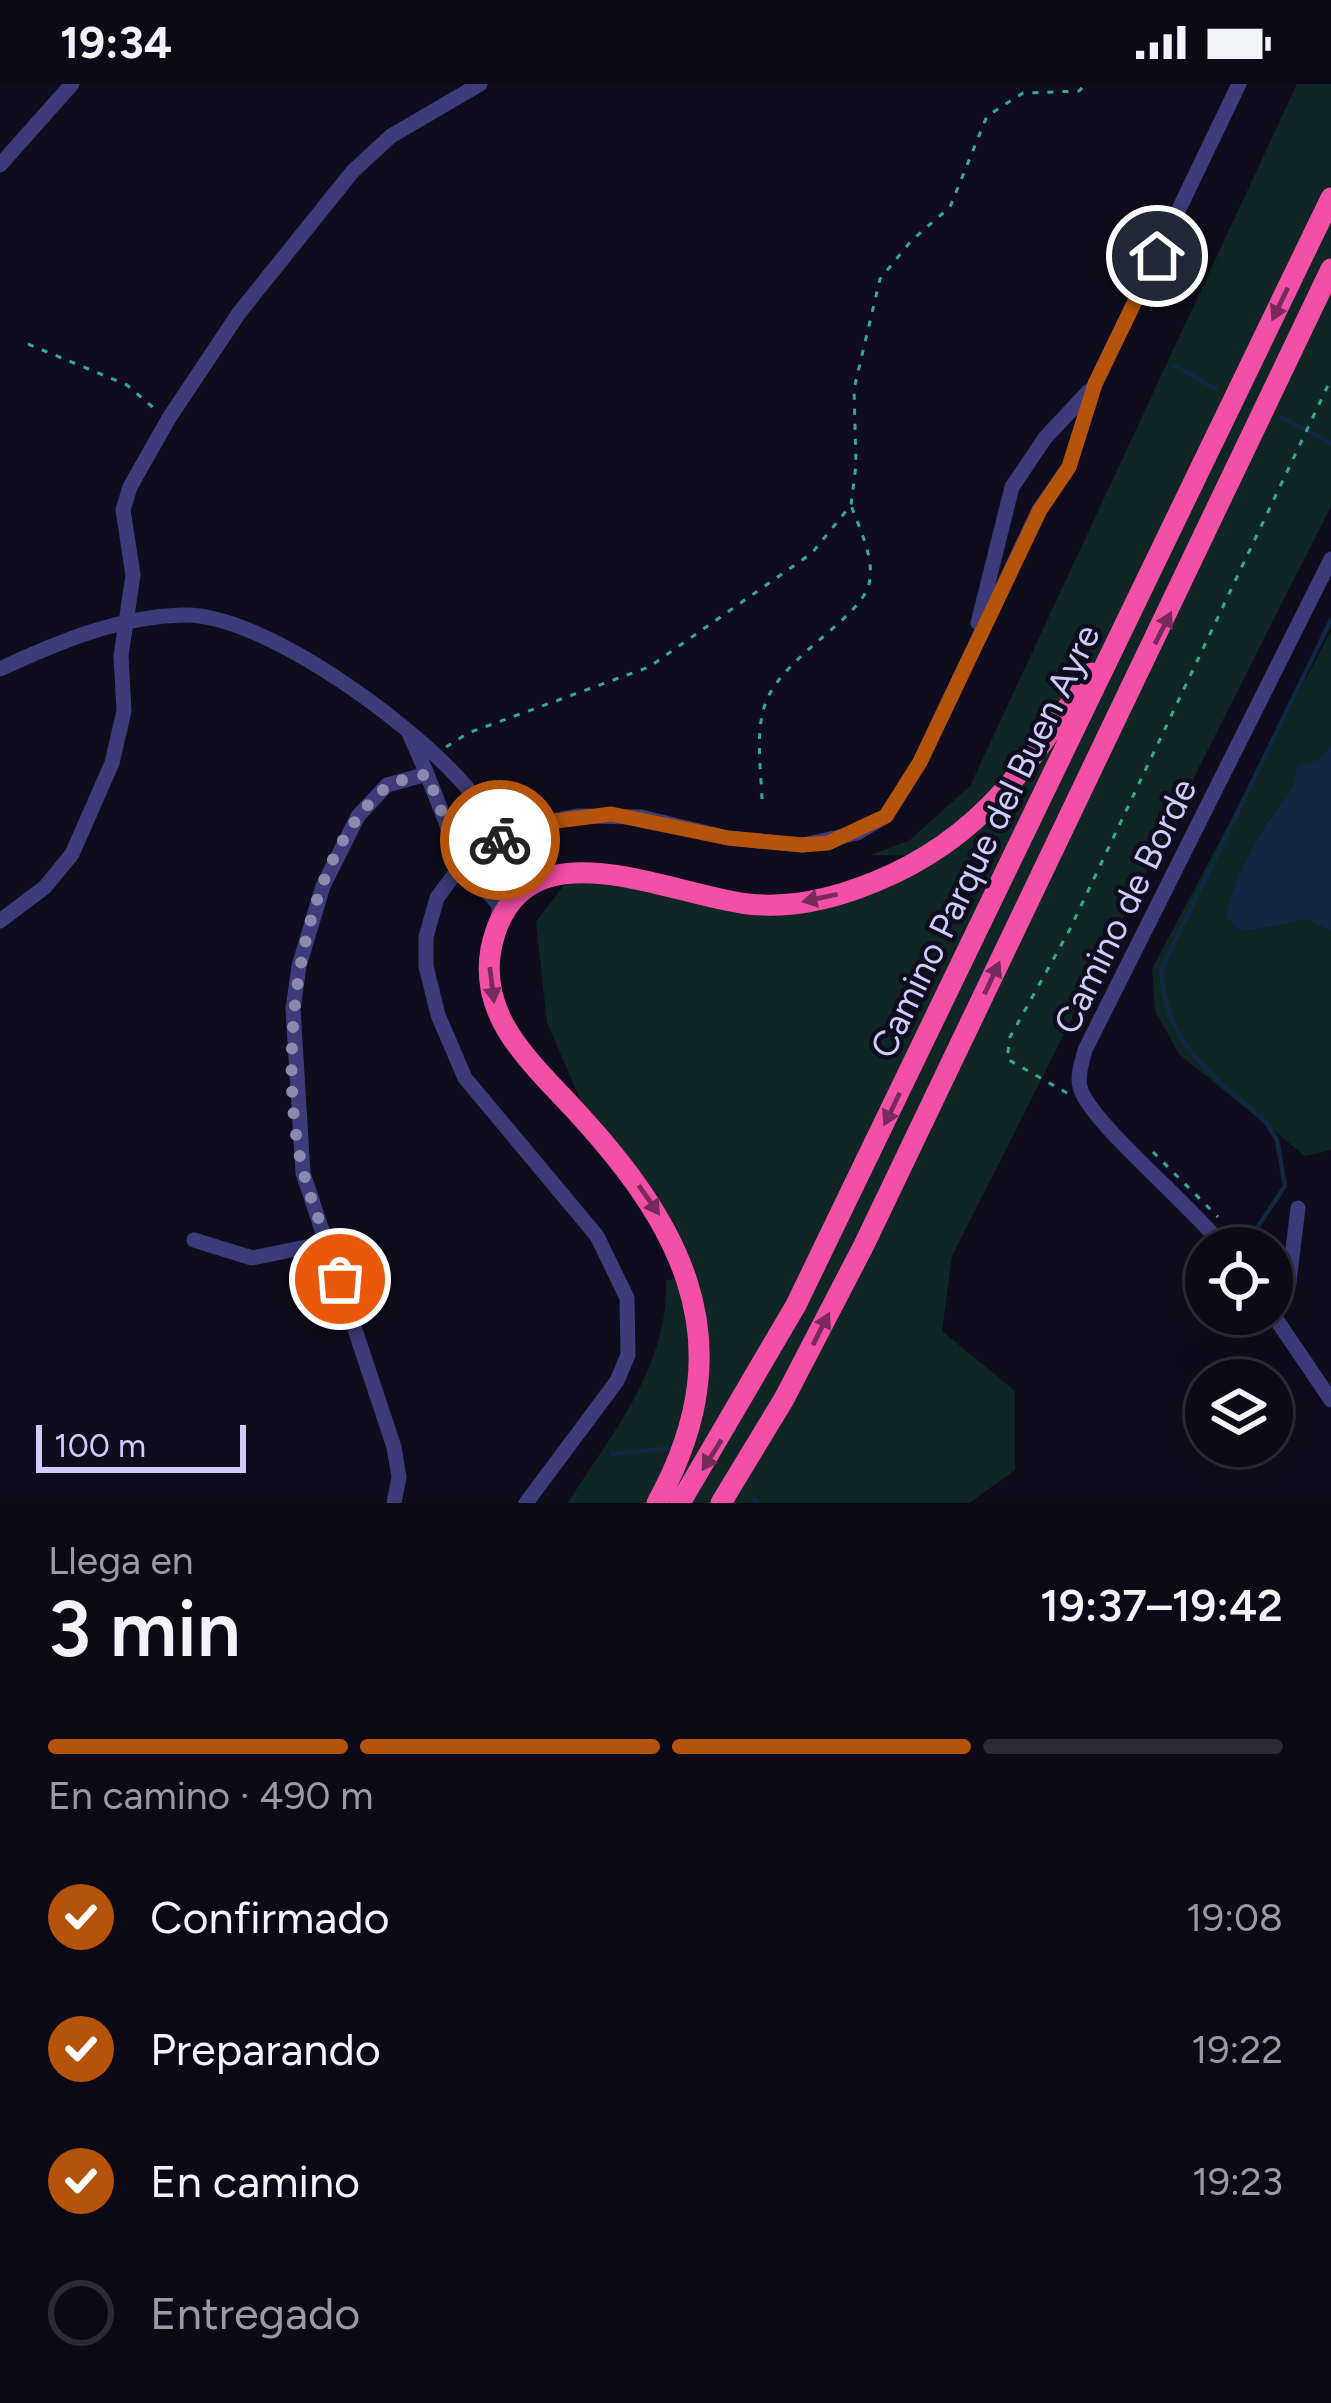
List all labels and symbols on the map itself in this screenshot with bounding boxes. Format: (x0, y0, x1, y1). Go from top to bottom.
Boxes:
pin (1106, 205, 1208, 307)
one-way arrow (1271, 287, 1291, 321)
one-way arrow (1152, 610, 1172, 645)
street label: Camino Parque del Buen Ayre (861, 617, 1109, 1065)
street label: Camino de Borde (1045, 771, 1205, 1041)
courier (440, 780, 560, 900)
one-way arrow (800, 890, 838, 909)
one-way arrow (982, 960, 1002, 995)
one-way arrow (482, 966, 501, 1004)
one-way arrow (882, 1092, 902, 1127)
one-way arrow (637, 1184, 660, 1216)
pin (289, 1228, 391, 1330)
one-way arrow (810, 1311, 830, 1346)
scale bar (36, 1419, 246, 1472)
one-way arrow (702, 1438, 724, 1471)

